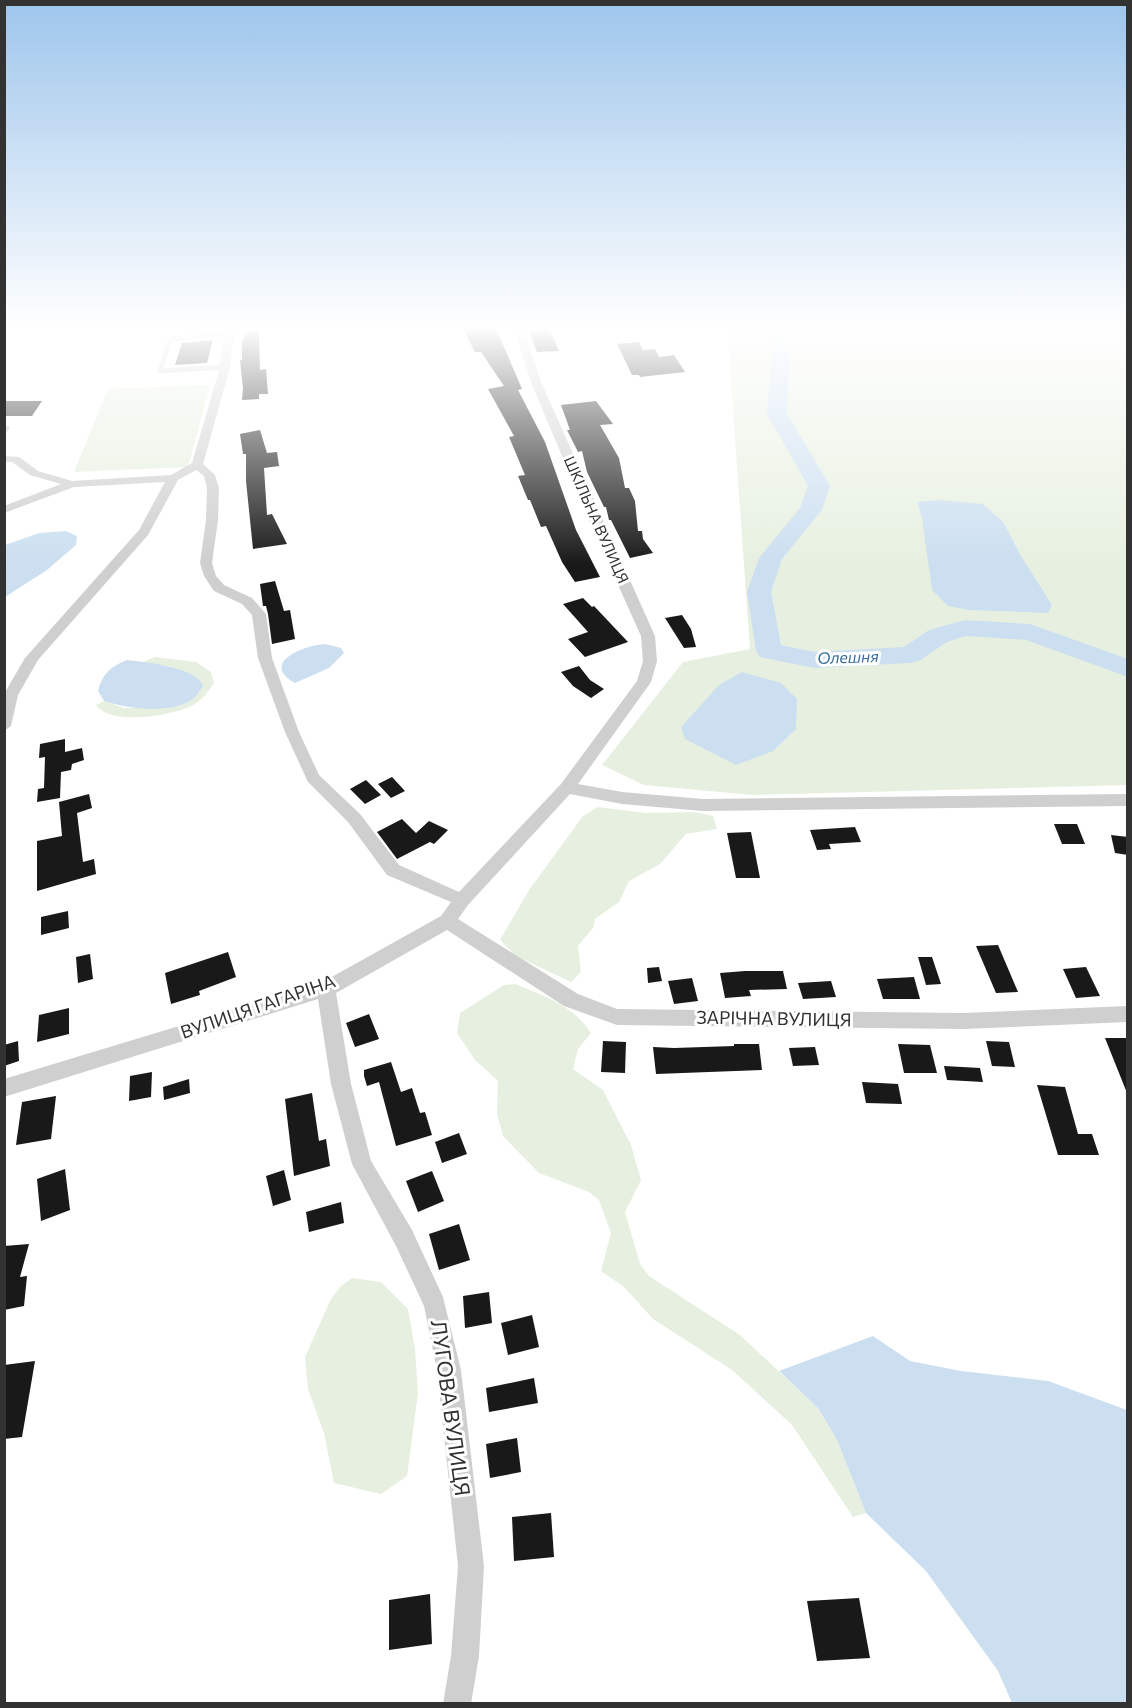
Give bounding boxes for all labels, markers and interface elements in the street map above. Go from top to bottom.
street label: ШКІЛЬНА ВУЛИЦЯ [561,453,633,586]
water label: Олешня [817,646,879,667]
street label: ВУЛИЦЯ ГАГАРІНА [177,969,338,1043]
street label: ЗАРІЧНА ВУЛИЦЯ [696,1006,852,1030]
street label: ЛУГОВА ВУЛИЦЯ [427,1318,476,1497]

